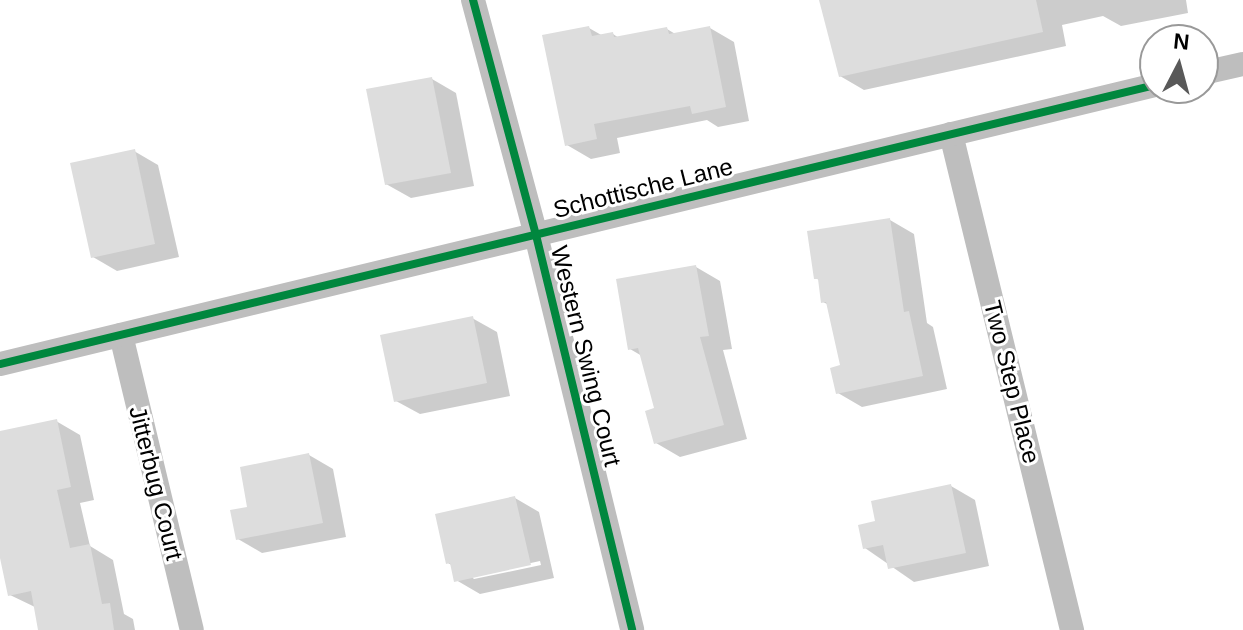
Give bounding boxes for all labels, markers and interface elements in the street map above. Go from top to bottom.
north arrow [1139,24,1219,104]
text: N [1172,28,1191,55]
street label: Schottische Lane [550,152,736,224]
street label: Western Swing Court [545,243,627,469]
street label: Two Step Place [978,298,1046,466]
street label: Jitterbug Court [123,403,189,563]

